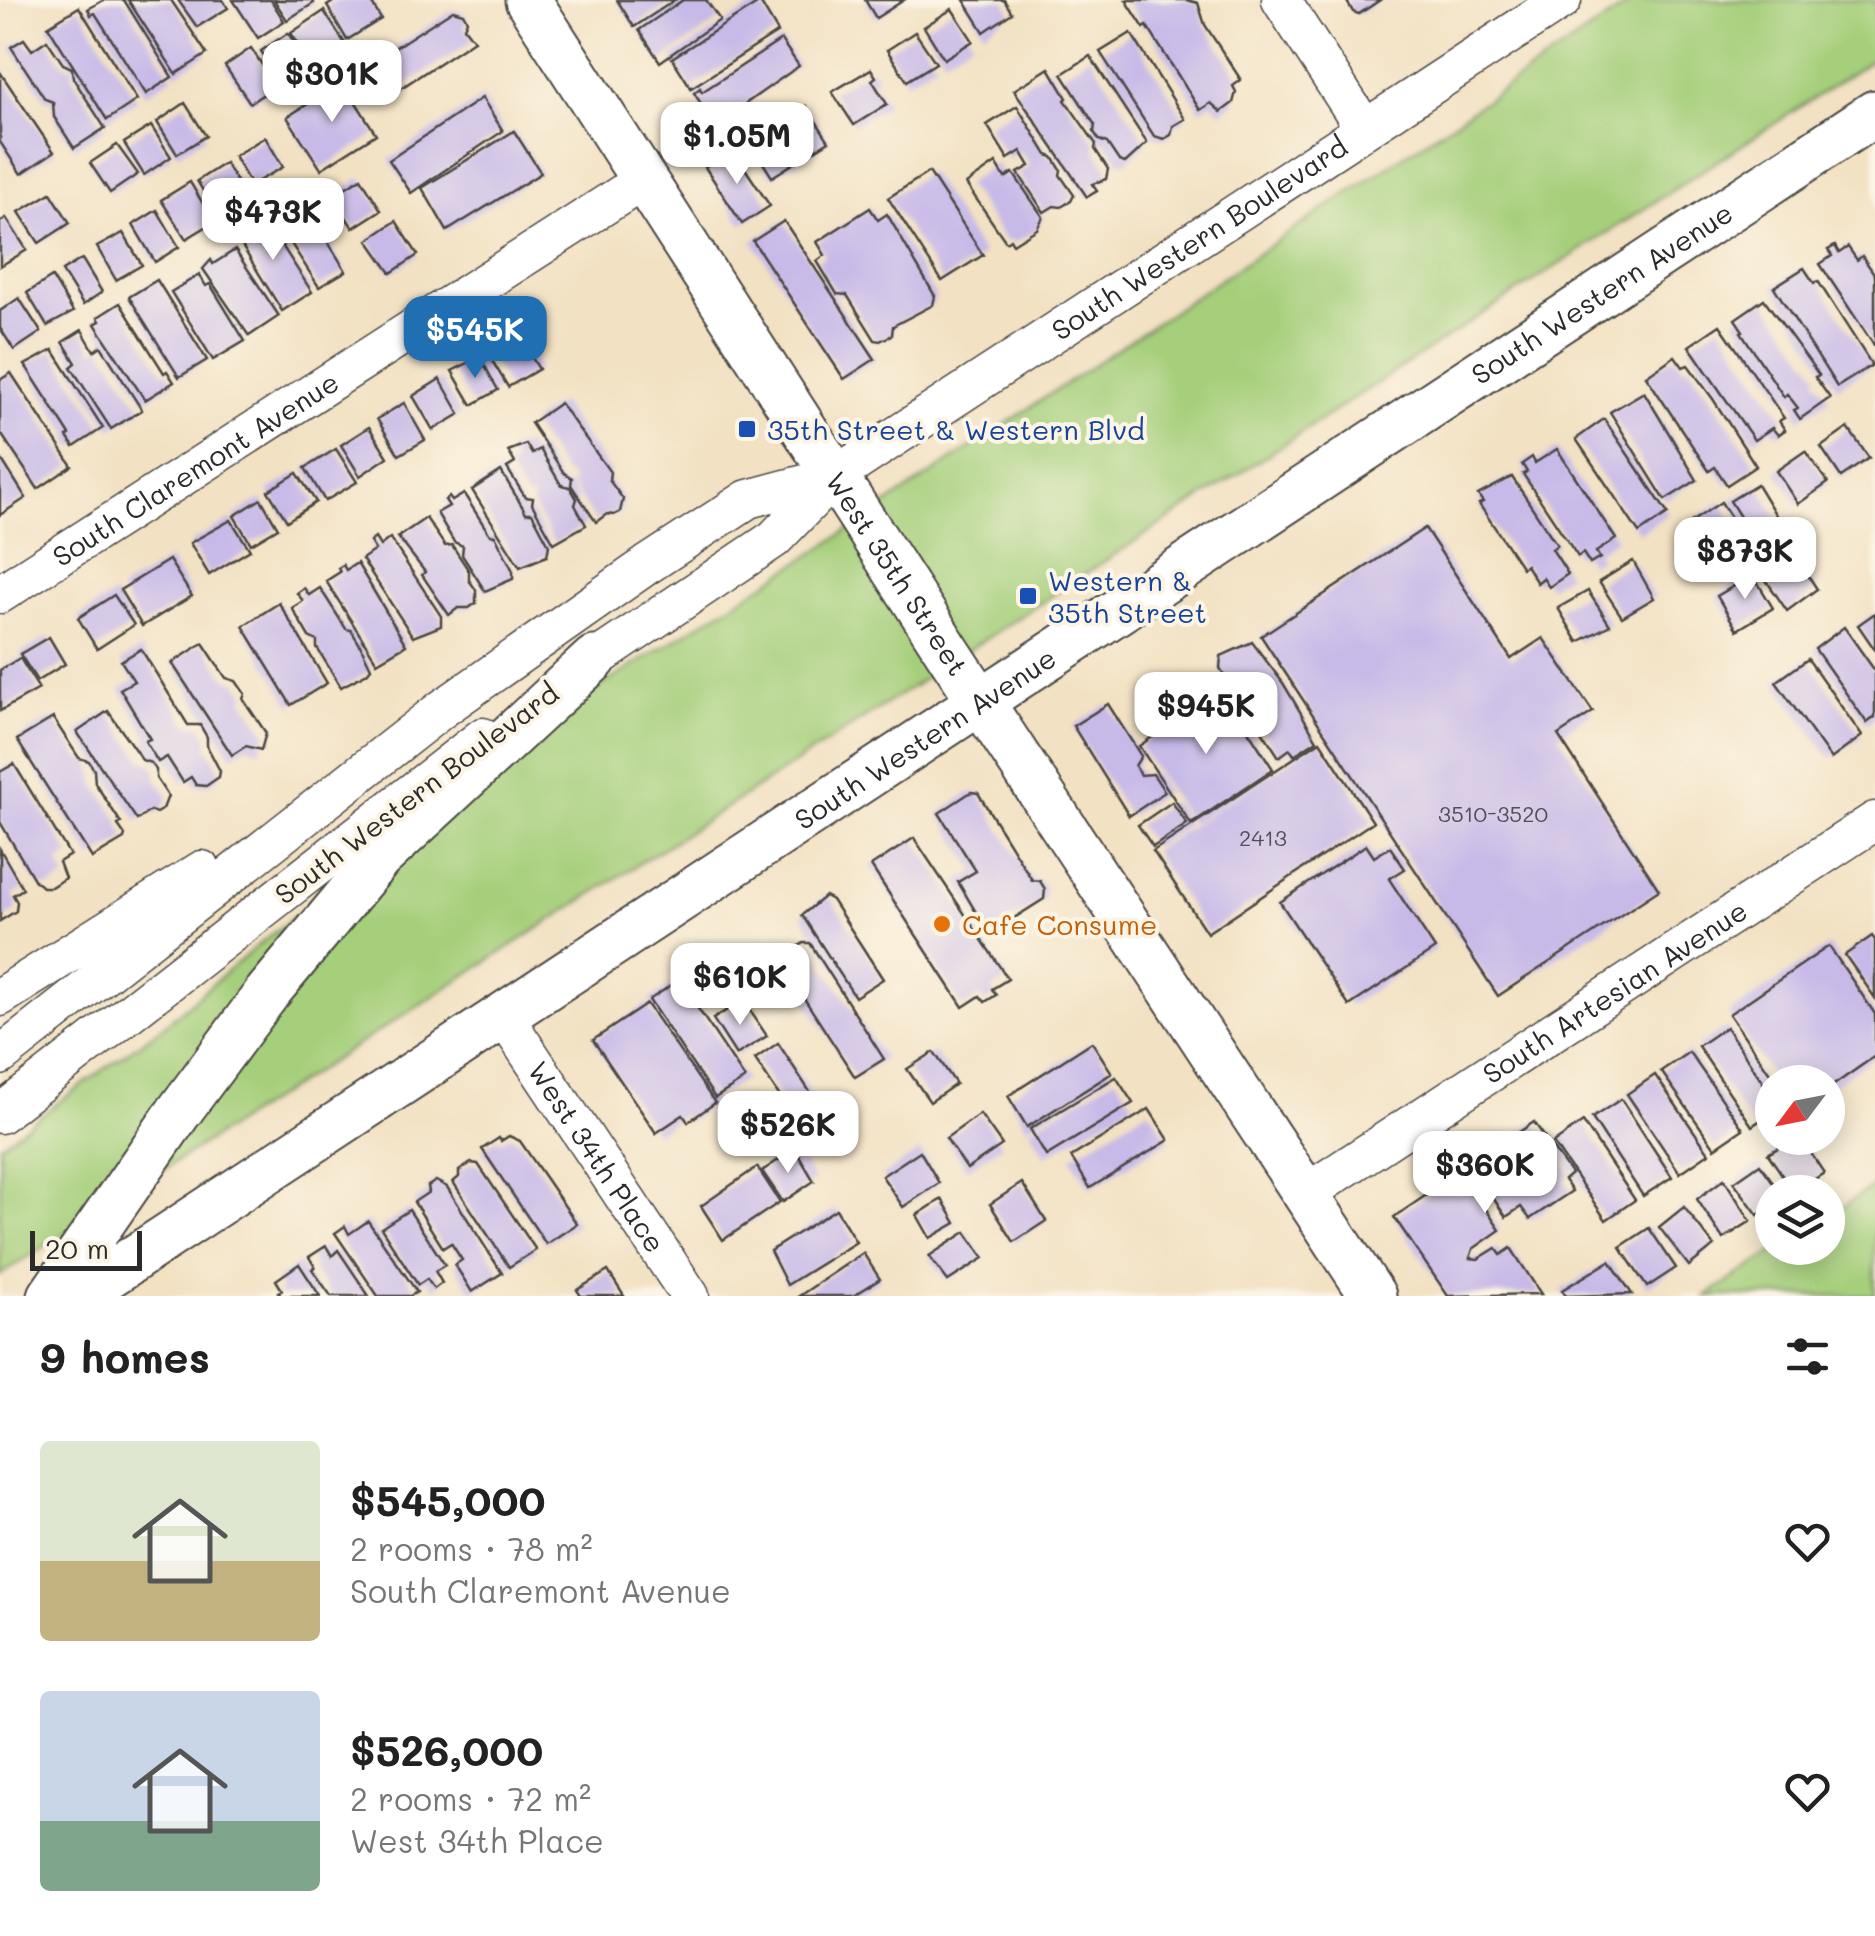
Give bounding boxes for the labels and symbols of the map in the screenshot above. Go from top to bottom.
pin: $301K [262,40,402,125]
pin: $1.05M [656,102,818,187]
street label: South Western Boulevard [1044,128,1354,348]
pin: $473K [203,178,343,263]
street label: South Western Avenue [1464,194,1739,392]
pin: $545K [405,296,545,381]
street label: South Claremont Avenue [45,363,345,574]
place label: 35th Street & Western Blvd [767,411,1145,447]
marker: 35th Street & Western Blvd [736,418,758,440]
street label: West 35th Street [818,464,976,682]
pin: $873K [1675,517,1815,602]
place label: Western & 35th Street [1048,562,1207,630]
marker: Western & 35th Street [1017,585,1039,607]
street label: South Western Avenue [787,639,1062,837]
pin: $945K [1136,672,1276,757]
street label: South Western Boulevard [267,674,565,912]
house number: 3510-3520 [1438,799,1548,828]
house number: 2413 [1239,823,1287,852]
street label: South Artesian Avenue [1475,892,1754,1091]
place label: Cafe Consume [962,906,1157,942]
marker: Cafe Consume [931,913,953,935]
pin: $610K [670,943,810,1028]
street label: West 34th Place [521,1054,674,1259]
north arrow [1755,1065,1845,1155]
pin: $526K [718,1091,858,1176]
pin: $360K [1415,1131,1555,1216]
scale bar [30,1226,142,1270]

